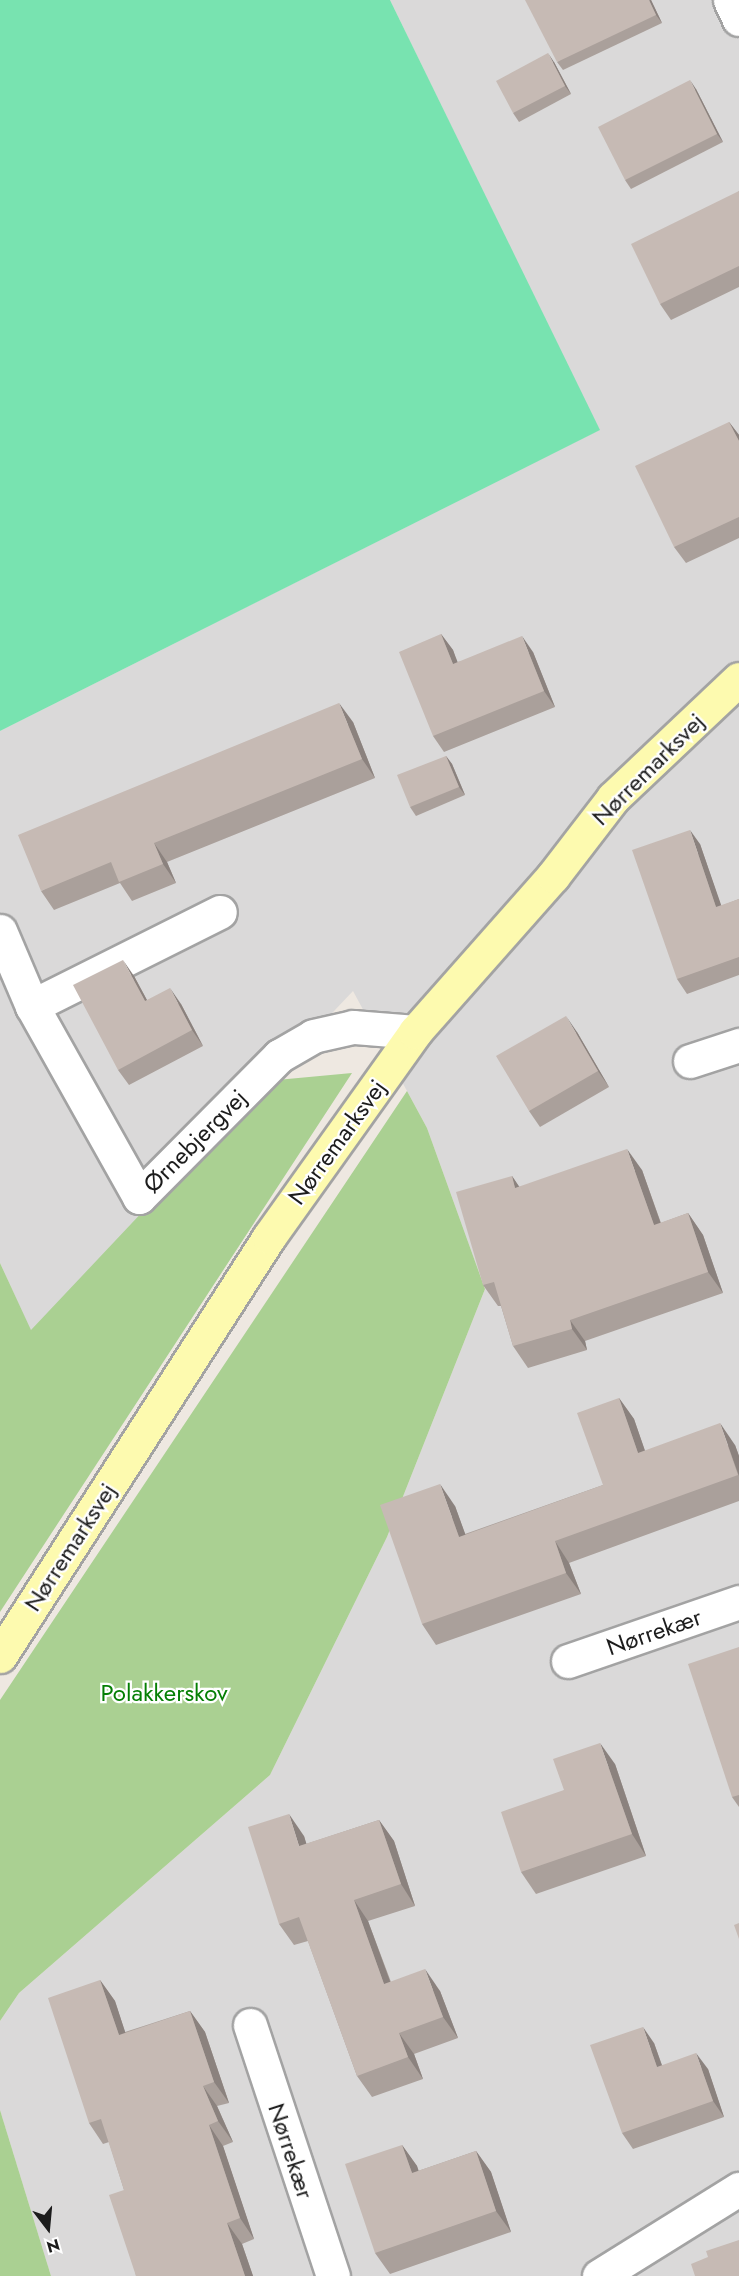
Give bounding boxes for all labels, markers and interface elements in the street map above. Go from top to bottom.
street label: Nørremarksvej [586,707,710,831]
street label: Nørremarksvej [282,1074,392,1210]
street label: Ørnebjergvej [137,1083,253,1199]
street label: Nørremarksvej [18,1477,122,1617]
street label: Nørrekær [603,1602,705,1662]
park label: Polakkerskov [100,1679,228,1707]
street label: Nørrekær [262,2100,320,2202]
north arrow [18,2198,78,2258]
text: N [44,2233,62,2259]

